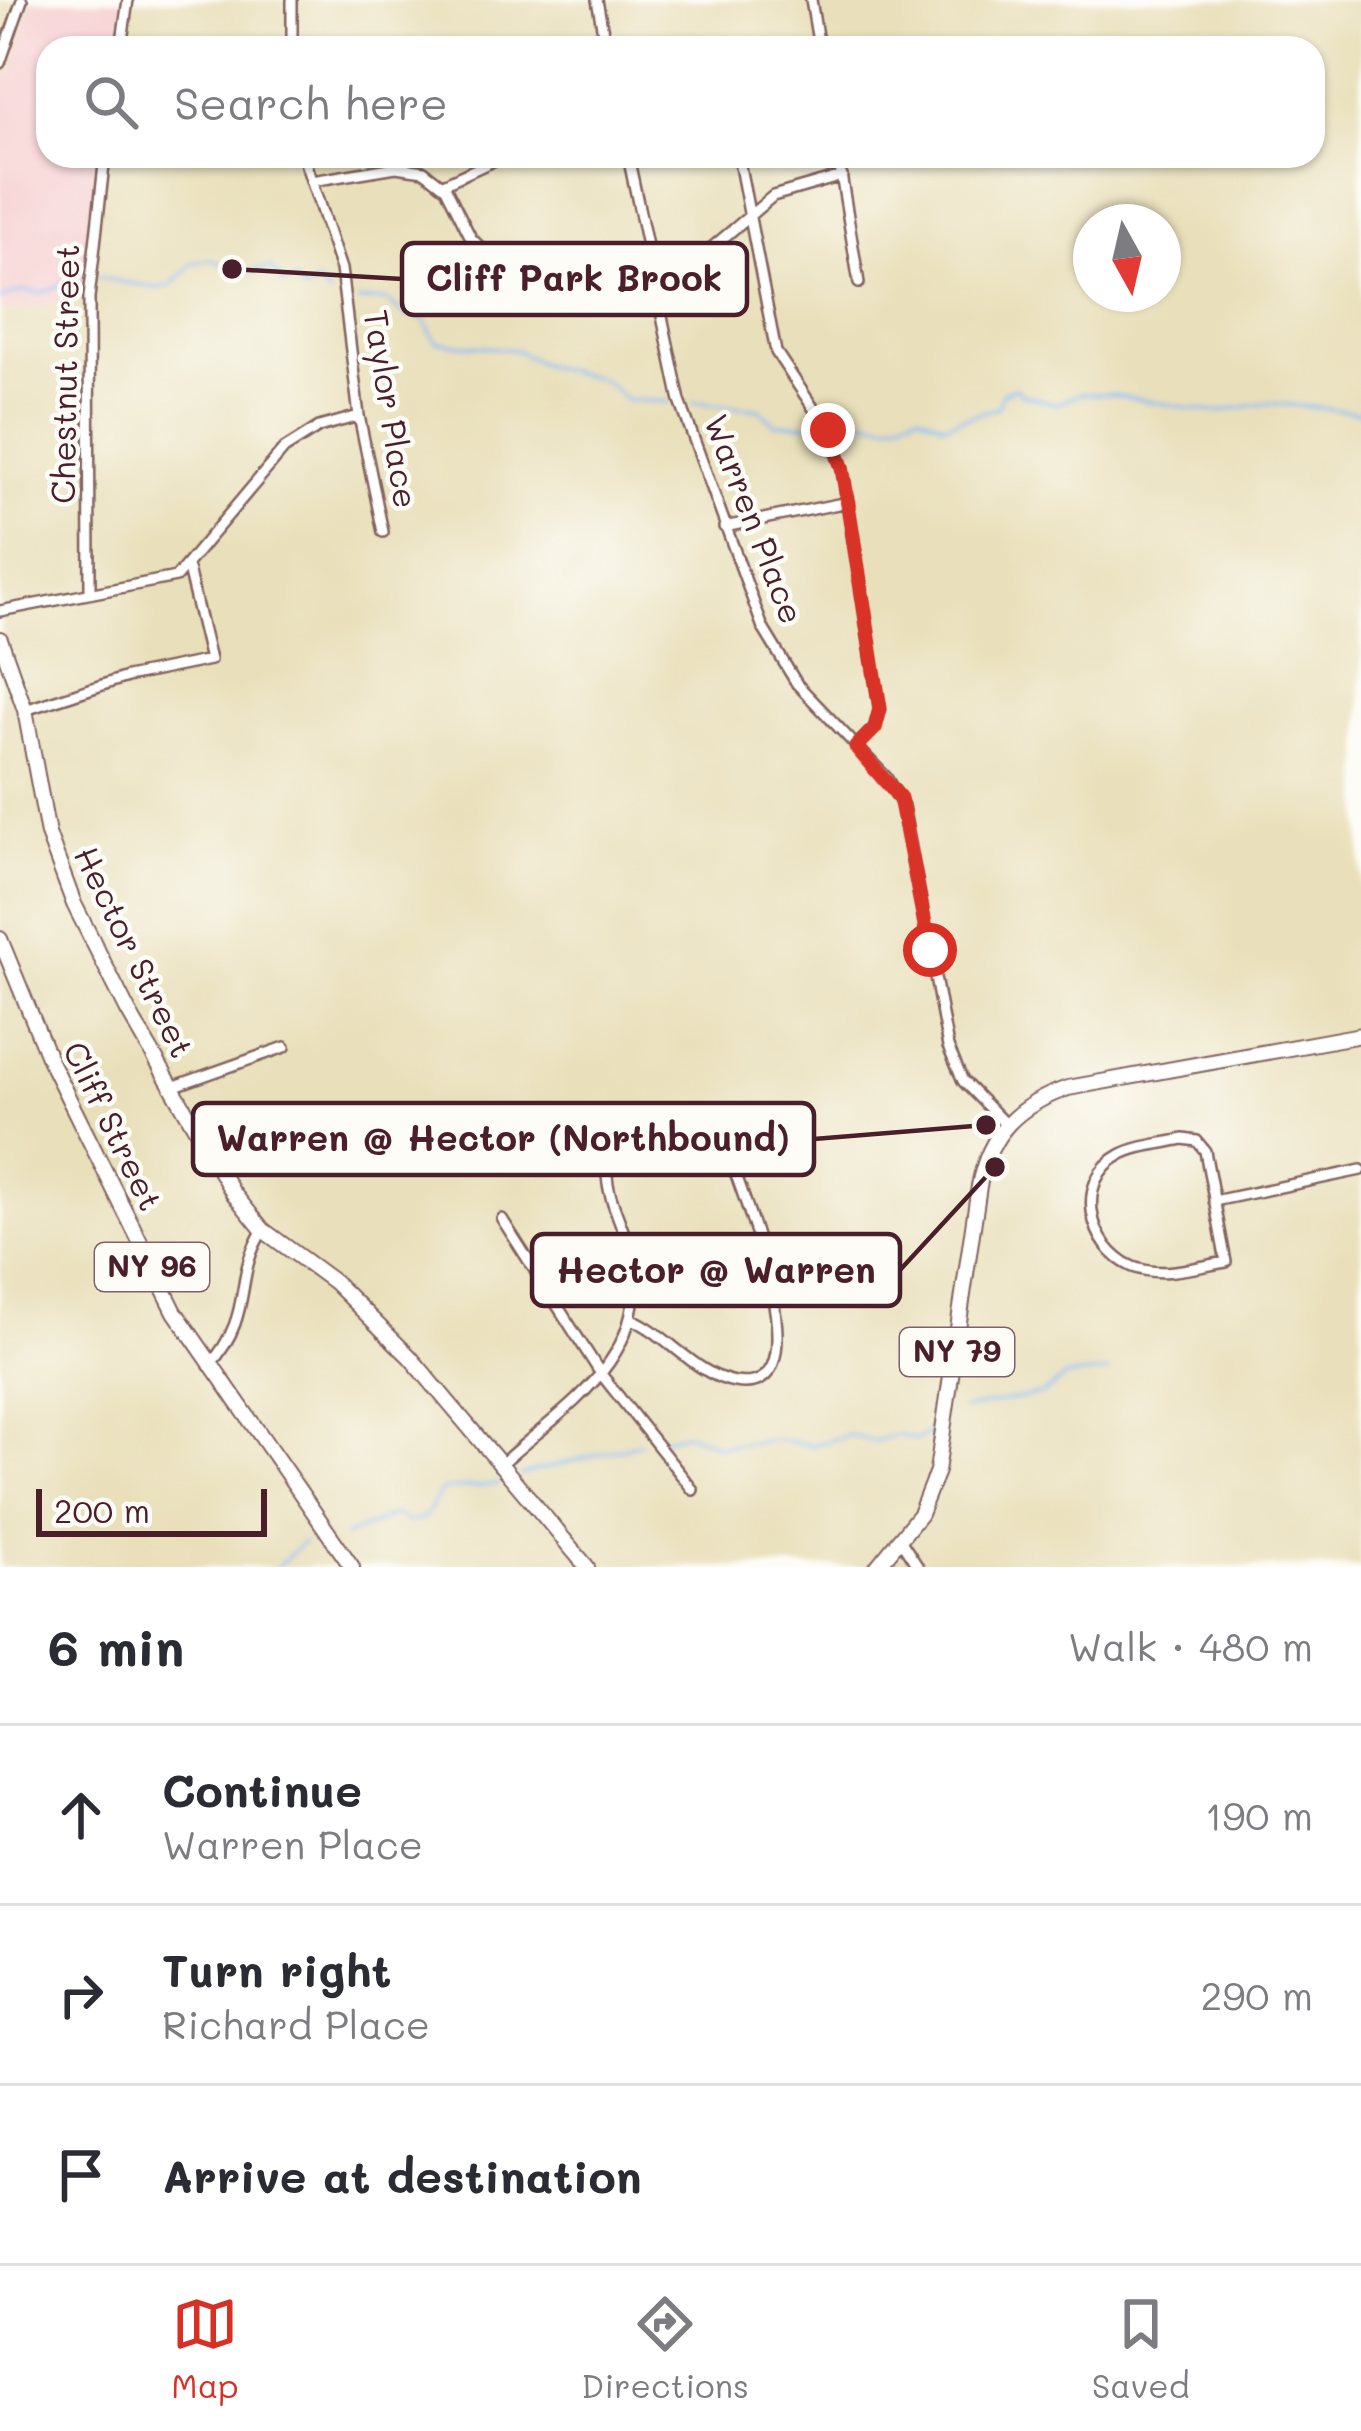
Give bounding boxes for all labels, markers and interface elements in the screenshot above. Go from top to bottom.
search box [36,36,1325,168]
icon: search [78,69,144,135]
text: Search here [174,73,448,131]
north arrow [1073,204,1181,312]
callout: Cliff Park Brook [402,243,747,315]
street label: Chestnut Street [40,244,87,504]
text: Cliff Park Brook [426,253,722,300]
street label: Taylor Place [355,307,429,511]
route end [801,403,855,457]
street label: Warren Place [696,408,815,629]
street label: Hector Street [66,839,205,1064]
route start [903,923,957,977]
street label: Cliff Street [55,1034,174,1217]
callout: Warren @ Hector (Northbound) [193,1103,814,1175]
text: Warren @ Hector (Northbound) [216,1113,790,1160]
callout: Hector @ Warren [532,1234,900,1306]
road number: NY 96 [95,1243,209,1291]
text: Hector @ Warren [556,1245,876,1292]
road number: NY 79 [900,1328,1014,1376]
scale bar [36,1483,267,1536]
text: 200 m [54,1488,150,1531]
text: 6 min [48,1612,184,1679]
text: Walk · 480 m [1068,1620,1313,1671]
text: Continue [162,1760,362,1818]
icon: ahead [48,1782,114,1848]
text: 190 m [1205,1789,1313,1840]
text: Warren Place [162,1818,423,1869]
text: Turn right [162,1940,391,1998]
icon: right [48,1962,114,2028]
text: 290 m [1201,1969,1313,2020]
text: Richard Place [162,1998,430,2049]
icon: arrive [48,2142,114,2208]
text: Arrive at destination [162,2146,642,2204]
tab: Map [171,2291,239,2406]
tab: Directions [581,2291,749,2406]
tab: Saved [1092,2291,1190,2406]

